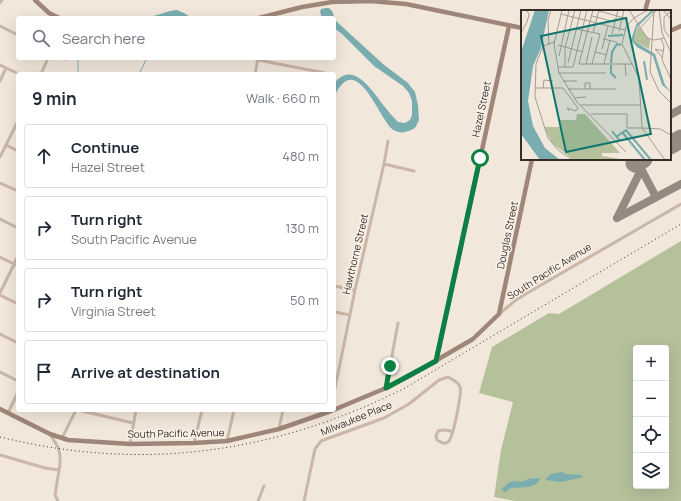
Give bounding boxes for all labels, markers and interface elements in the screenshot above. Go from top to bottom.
inset map [521,10,671,160]
search box [16,16,336,60]
icon: search [30,27,52,49]
text: Search here [62,28,145,49]
street label: Hazel Street [468,80,494,138]
text: 9 min [32,87,77,110]
text: Walk · 660 m [246,89,320,107]
text: Continue [71,137,139,158]
icon: ahead [33,145,55,167]
text: 480 m [282,147,319,165]
route start [471,149,489,167]
text: Hazel Street [71,158,145,176]
street label: Douglas Street [493,200,521,270]
text: Turn right [71,209,142,230]
street label: Hawthorne Street [339,212,371,296]
icon: right [33,217,55,239]
text: 130 m [285,219,319,237]
text: South Pacific Avenue [71,230,197,248]
street label: South Pacific Avenue [504,239,594,303]
text: Turn right [71,281,142,302]
icon: right [33,289,55,311]
text: 50 m [290,291,319,309]
text: Virginia Street [71,302,156,320]
map controls [633,345,669,489]
button: + [633,345,669,381]
route end [381,357,399,375]
icon: arrive [33,361,55,383]
text: Arrive at destination [71,362,220,383]
button: − [633,381,669,417]
street label: Milwaukee Place [318,397,394,439]
button: locate [633,417,669,453]
street label: South Pacific Avenue [127,425,225,441]
button: layers [633,453,669,489]

